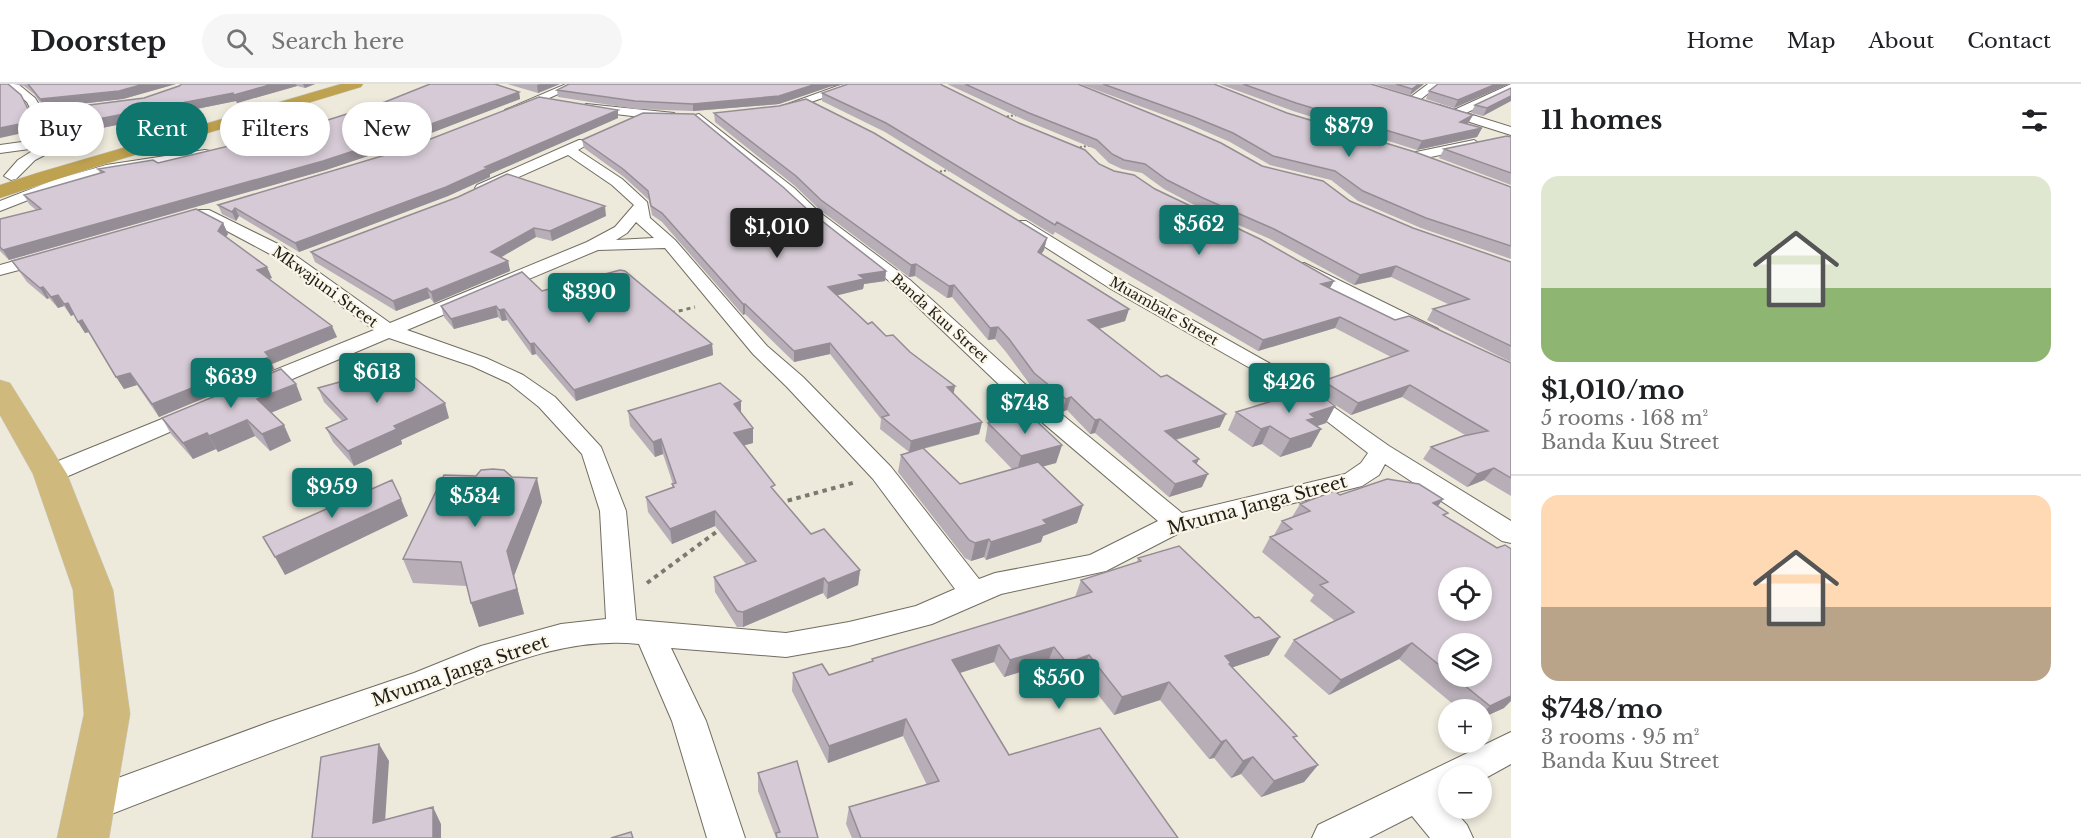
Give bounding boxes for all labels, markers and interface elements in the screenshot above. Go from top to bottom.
search box [202,14,622,68]
text: Doorstep [30,24,166,59]
icon: search [223,25,256,58]
text: Search here [271,28,404,55]
text: Home [1687,28,1754,54]
text: Map [1787,28,1835,54]
text: About [1868,28,1934,54]
text: Contact [1967,28,2051,54]
chip: Buy [18,102,104,156]
chip: Rent [116,102,208,156]
chip: Filters [220,102,330,156]
chip: New [342,102,432,156]
text: 11 homes [1541,104,1662,136]
icon: filters [2018,104,2051,137]
pin: $879 [1313,107,1385,158]
text: $879 [1324,114,1374,138]
pin: $562 [1163,205,1235,256]
pin: $1,010 [728,208,826,259]
text: $562 [1173,212,1225,236]
text: $1,010 [744,215,810,239]
icon: home [1742,215,1850,323]
street label: Mkwajuni Street [269,242,382,332]
street label: Banda Kuu Street [888,270,993,367]
pin: $390 [553,273,625,324]
street label: Muambale Street [1106,273,1222,350]
text: $390 [562,280,616,304]
pin: $613 [341,353,413,404]
pin: $639 [195,358,267,409]
text: $613 [353,360,401,384]
pin: $426 [1253,363,1325,414]
text: $639 [205,365,257,389]
text: $426 [1263,370,1315,394]
text: $1,010/mo [1541,374,1684,406]
pin: $748 [989,384,1061,435]
text: $748 [1001,391,1049,415]
text: 5 rooms · 168 m² [1541,406,1708,430]
text: Banda Kuu Street [1541,430,1719,454]
pin: $959 [296,468,368,519]
street label: Mvuma Janga Street [1165,470,1349,540]
text: $959 [306,475,358,499]
pin: $534 [439,477,511,528]
text: $534 [450,484,500,508]
icon: home [1742,534,1850,642]
map controls [1438,567,1492,819]
button: locate [1438,567,1492,621]
street label: Mvuma Janga Street [369,630,551,712]
button: layers [1438,633,1492,687]
pin: $550 [1023,659,1095,710]
text: $550 [1033,666,1085,690]
text: $748/mo [1541,693,1663,725]
button: + [1438,699,1492,753]
text: 3 rooms · 95 m² [1541,725,1699,749]
text: Banda Kuu Street [1541,749,1719,773]
button: − [1438,765,1492,819]

